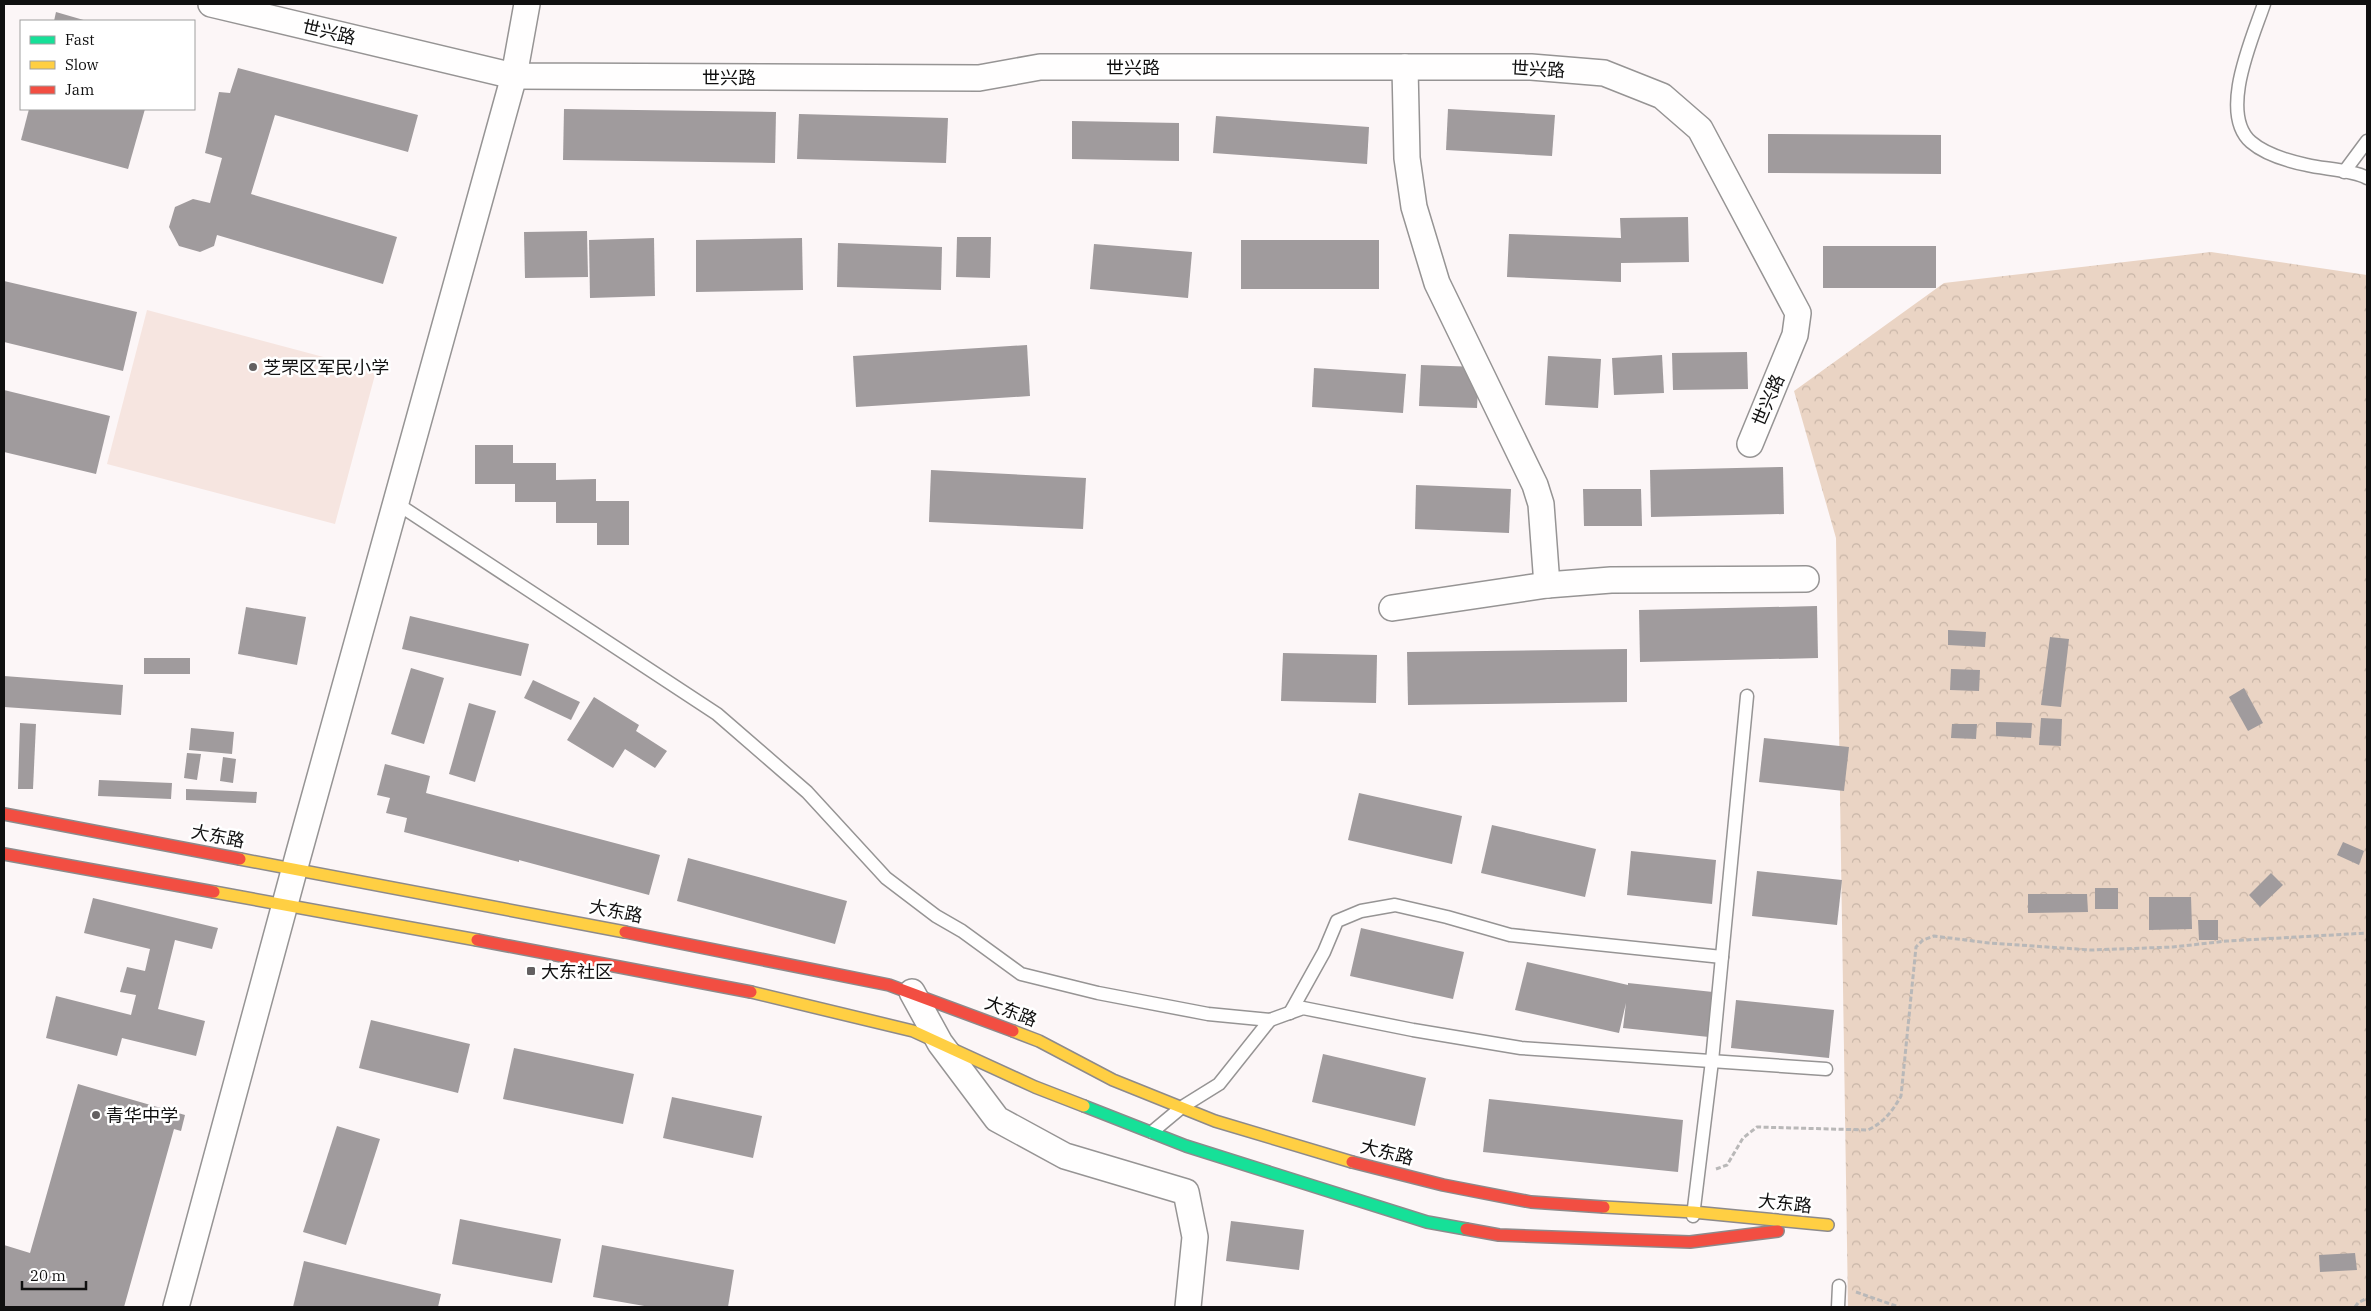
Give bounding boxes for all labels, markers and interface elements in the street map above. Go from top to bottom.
street label: 世兴路 [300,15,358,49]
legend [20,20,195,110]
text: Fast [65,30,95,49]
text: Slow [65,55,99,74]
street label: 世兴路 [1106,56,1160,79]
street label: 世兴路 [1510,56,1566,82]
street label: 世兴路 [702,66,756,89]
text: Jam [65,80,94,99]
place label: 芝罘区军民小学 [263,356,389,379]
marker: 芝罘区军民小学 [247,361,259,373]
street label: 世兴路 [1747,371,1789,429]
street label: 大东路 [189,820,247,852]
street label: 大东路 [587,895,645,927]
place label: 大东社区 [541,960,613,983]
marker: 大东社区 [525,965,537,977]
street label: 大东路 [982,991,1040,1031]
place label: 青华中学 [106,1104,178,1127]
marker: 青华中学 [90,1109,102,1121]
street label: 大东路 [1358,1134,1416,1170]
street label: 大东路 [1757,1189,1813,1217]
scale bar [22,1258,86,1290]
text: 20 m [30,1266,66,1285]

